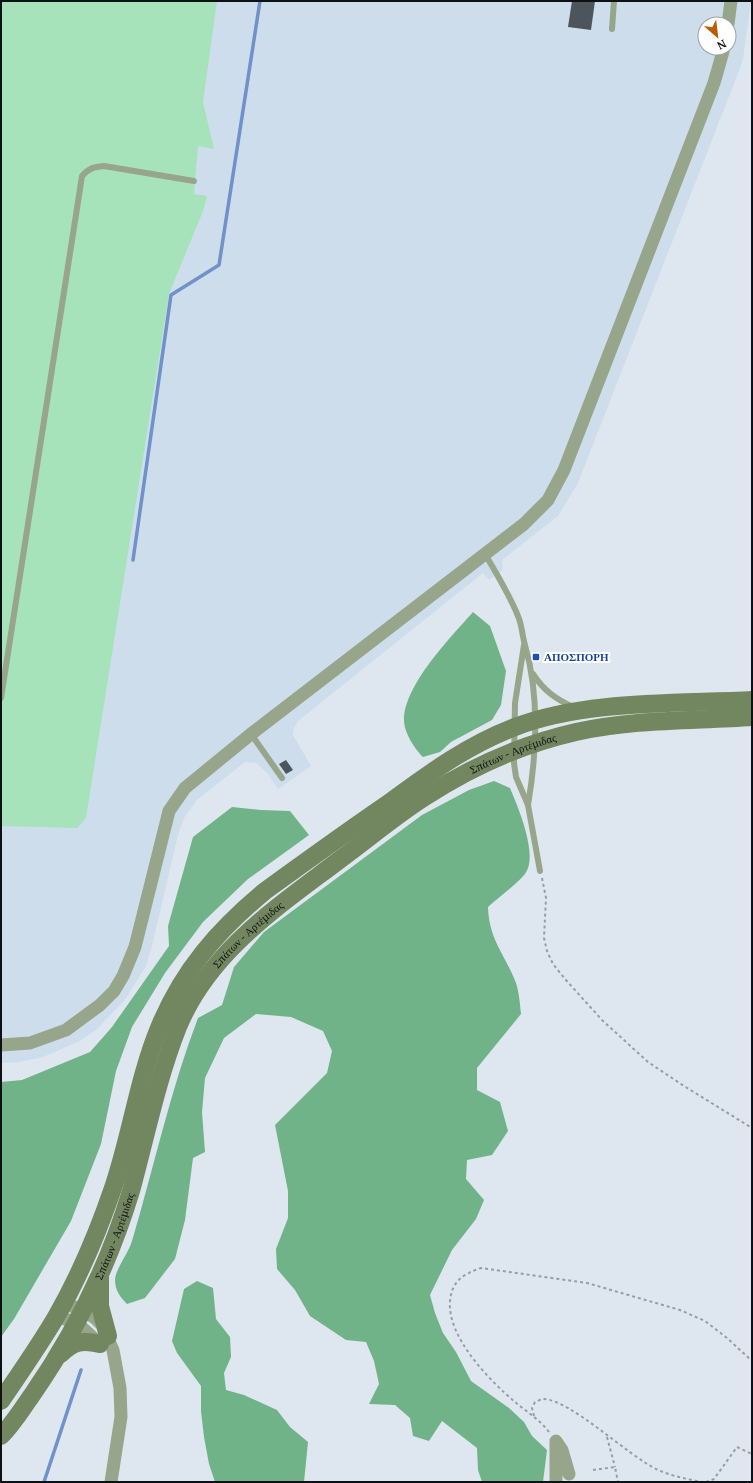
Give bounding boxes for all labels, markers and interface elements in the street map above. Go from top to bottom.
north arrow [697,16,737,56]
text: N [714,37,729,53]
place label: ΑΠΟΣΠΟΡΗ [544,650,609,664]
marker: ΑΠΟΣΠΟΡΗ [531,652,541,662]
street label: Σπάτων - Αρτέμιδας [467,730,558,777]
street label: Σπάτων - Αρτέμιδας [210,898,287,971]
street label: Σπάτων - Αρτέμιδας [92,1190,137,1282]

